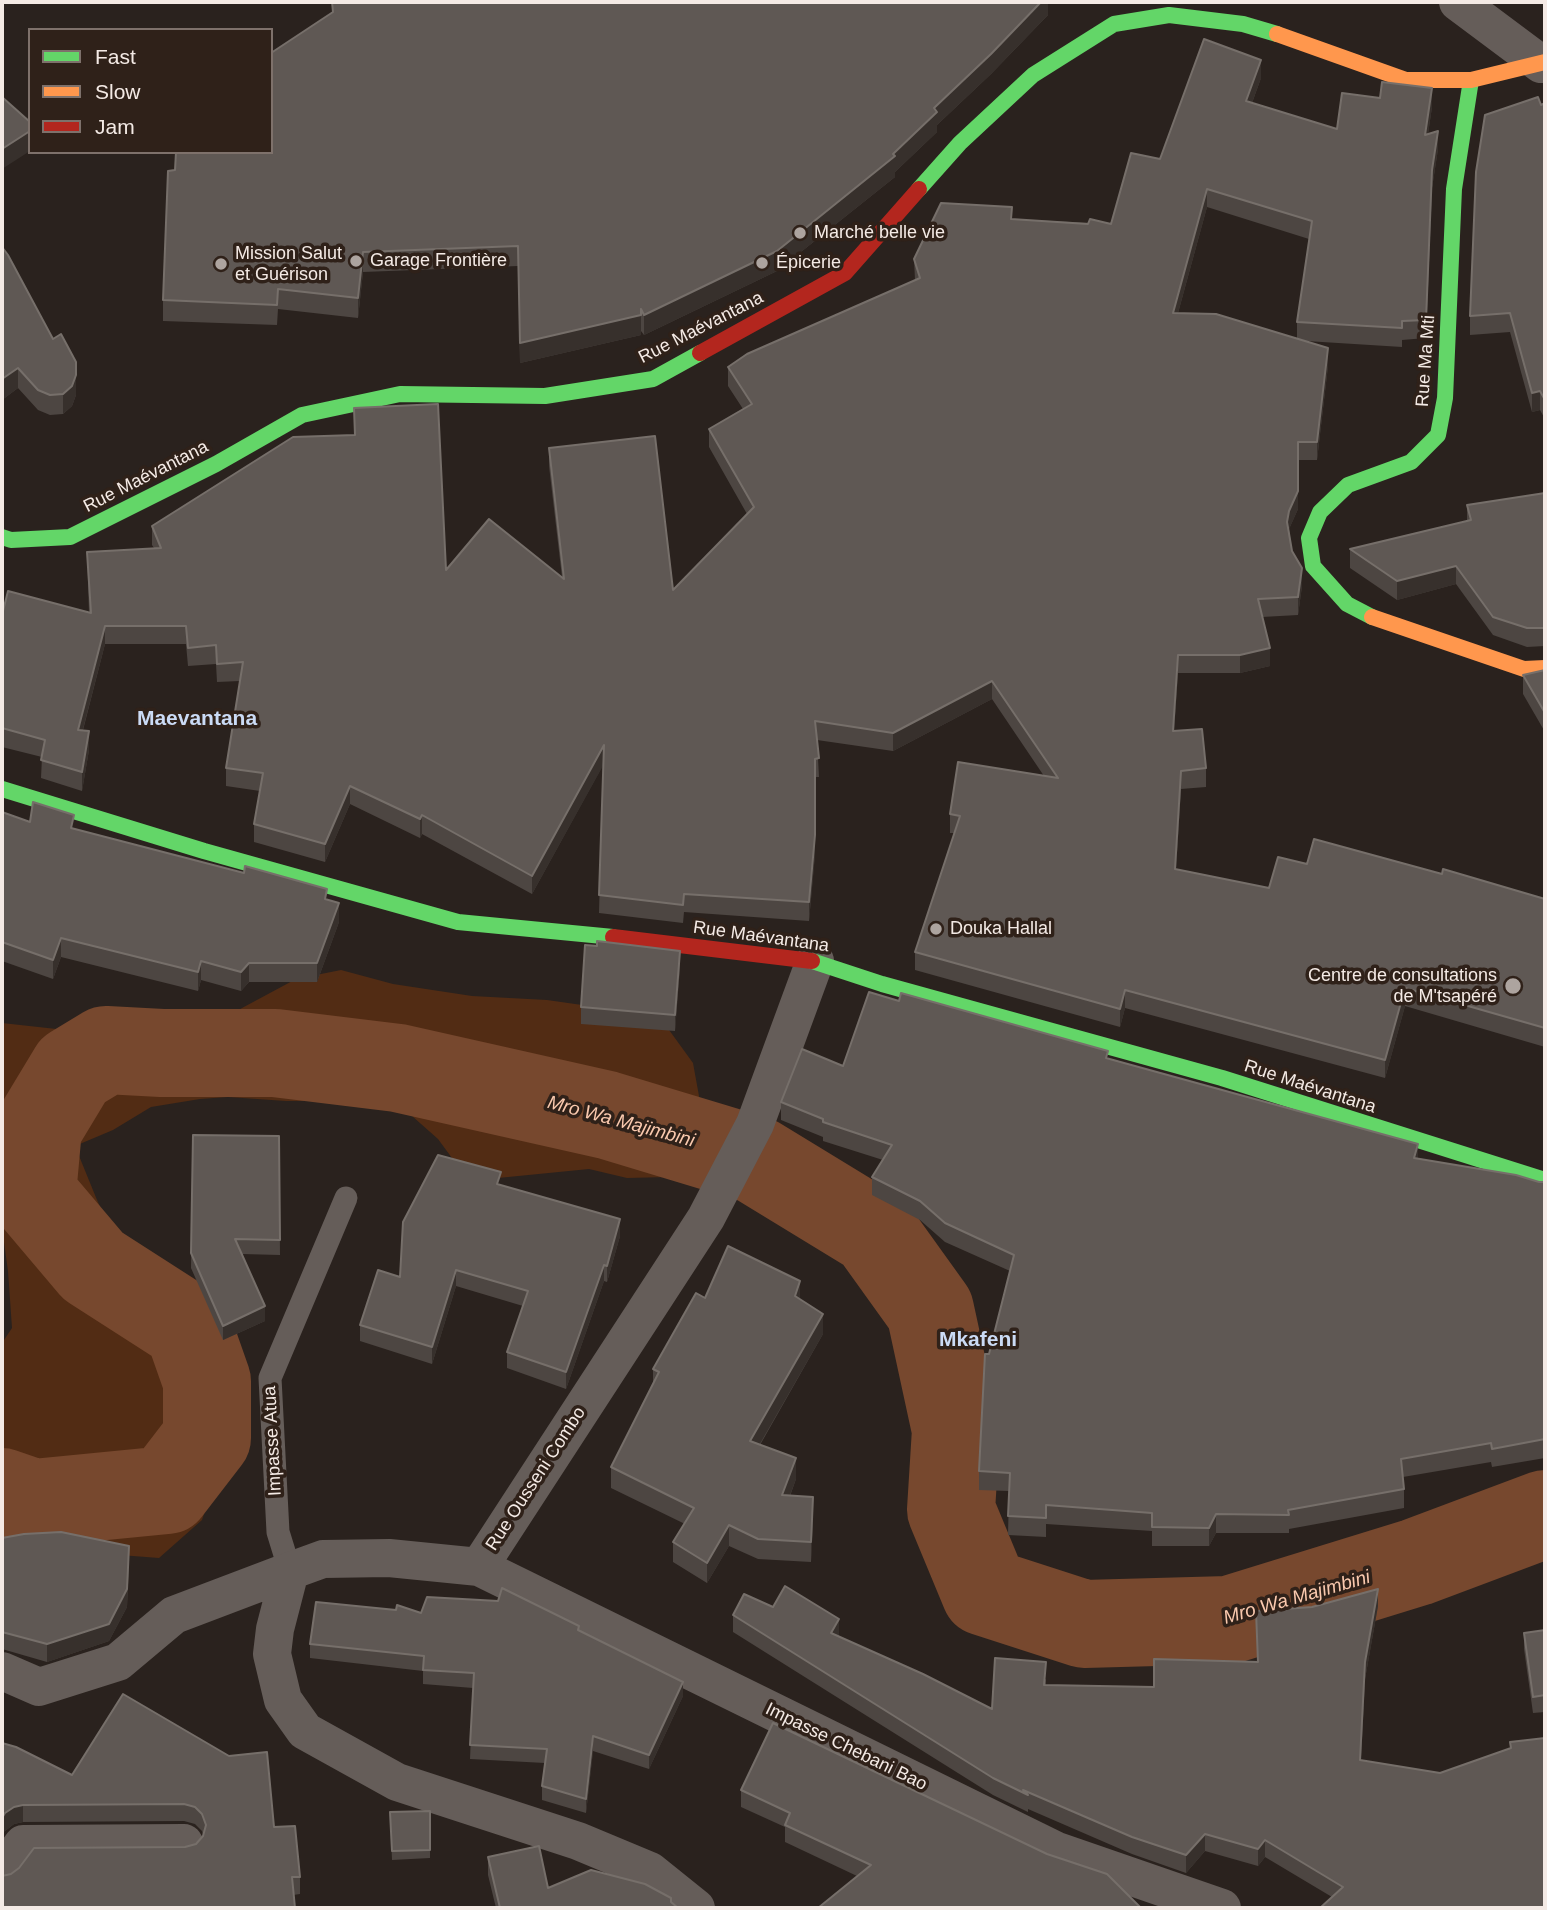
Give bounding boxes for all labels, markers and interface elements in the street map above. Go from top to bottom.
legend [28,28,273,154]
text: Fast [95,45,136,68]
text: Slow [95,80,141,103]
text: Jam [95,115,135,138]
place label: Marché belle vie [814,222,945,244]
marker: Marché belle vie [792,225,808,241]
place label: Mission Salut et Guérison [235,243,342,286]
place label: Garage Frontière [370,250,507,272]
place label: Épicerie [776,252,841,274]
marker: Garage Frontière [348,253,364,269]
marker: Épicerie [754,255,770,271]
marker: Mission Salut et Guérison [213,256,229,272]
street label: Rue Maévantana [635,287,767,369]
street label: Rue Ma Mti [1412,314,1440,408]
street label: Rue Maévantana [80,436,212,518]
district label: Maevantana [137,706,257,732]
street label: Rue Maévantana [692,917,830,957]
place label: Douka Hallal [950,918,1052,940]
marker: Douka Hallal [928,921,944,937]
place label: Centre de consultations de M'tsapéré [1308,965,1497,1007]
marker: Centre de consultations de M'tsapéré [1503,976,1523,996]
street label: Rue Maévantana [1241,1056,1379,1118]
water label: Mro Wa Majimbini [545,1091,697,1153]
district label: Mkafeni [939,1327,1017,1353]
street label: Impasse Atua [259,1385,287,1497]
street label: Rue Ousseni Combo [481,1403,591,1555]
water label: Mro Wa Majimbini [1221,1566,1373,1630]
street label: Impasse Chebani Bao [762,1698,930,1796]

